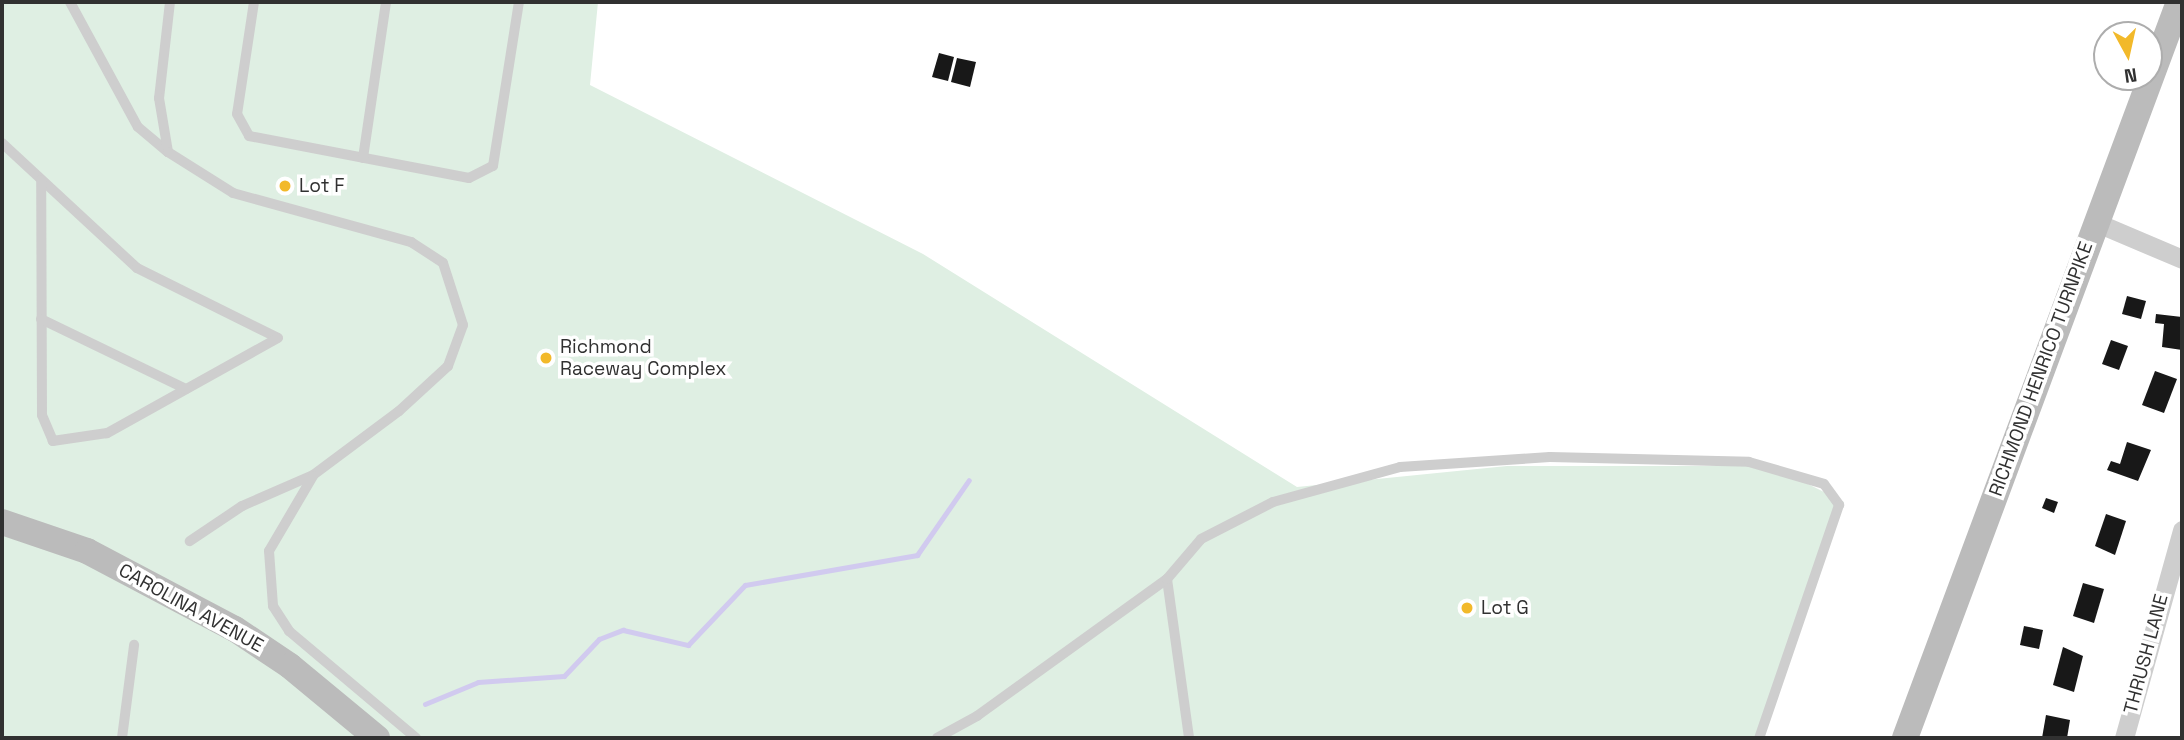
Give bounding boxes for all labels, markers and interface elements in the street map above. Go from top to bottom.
north arrow [2093,21,2163,91]
text: N [2123,62,2139,89]
place label: Lot F [299,175,345,197]
marker: Lot F [277,178,293,194]
street label: RICHMOND HENRICO TURNPIKE [1984,238,2098,500]
place label: Richmond Raceway Complex [560,336,726,380]
marker: Richmond Raceway Complex [538,350,554,366]
street label: CAROLINA AVENUE [114,559,268,657]
street label: THRUSH LANE [2119,592,2173,716]
place label: Lot G [1481,597,1529,619]
marker: Lot G [1459,600,1475,616]

